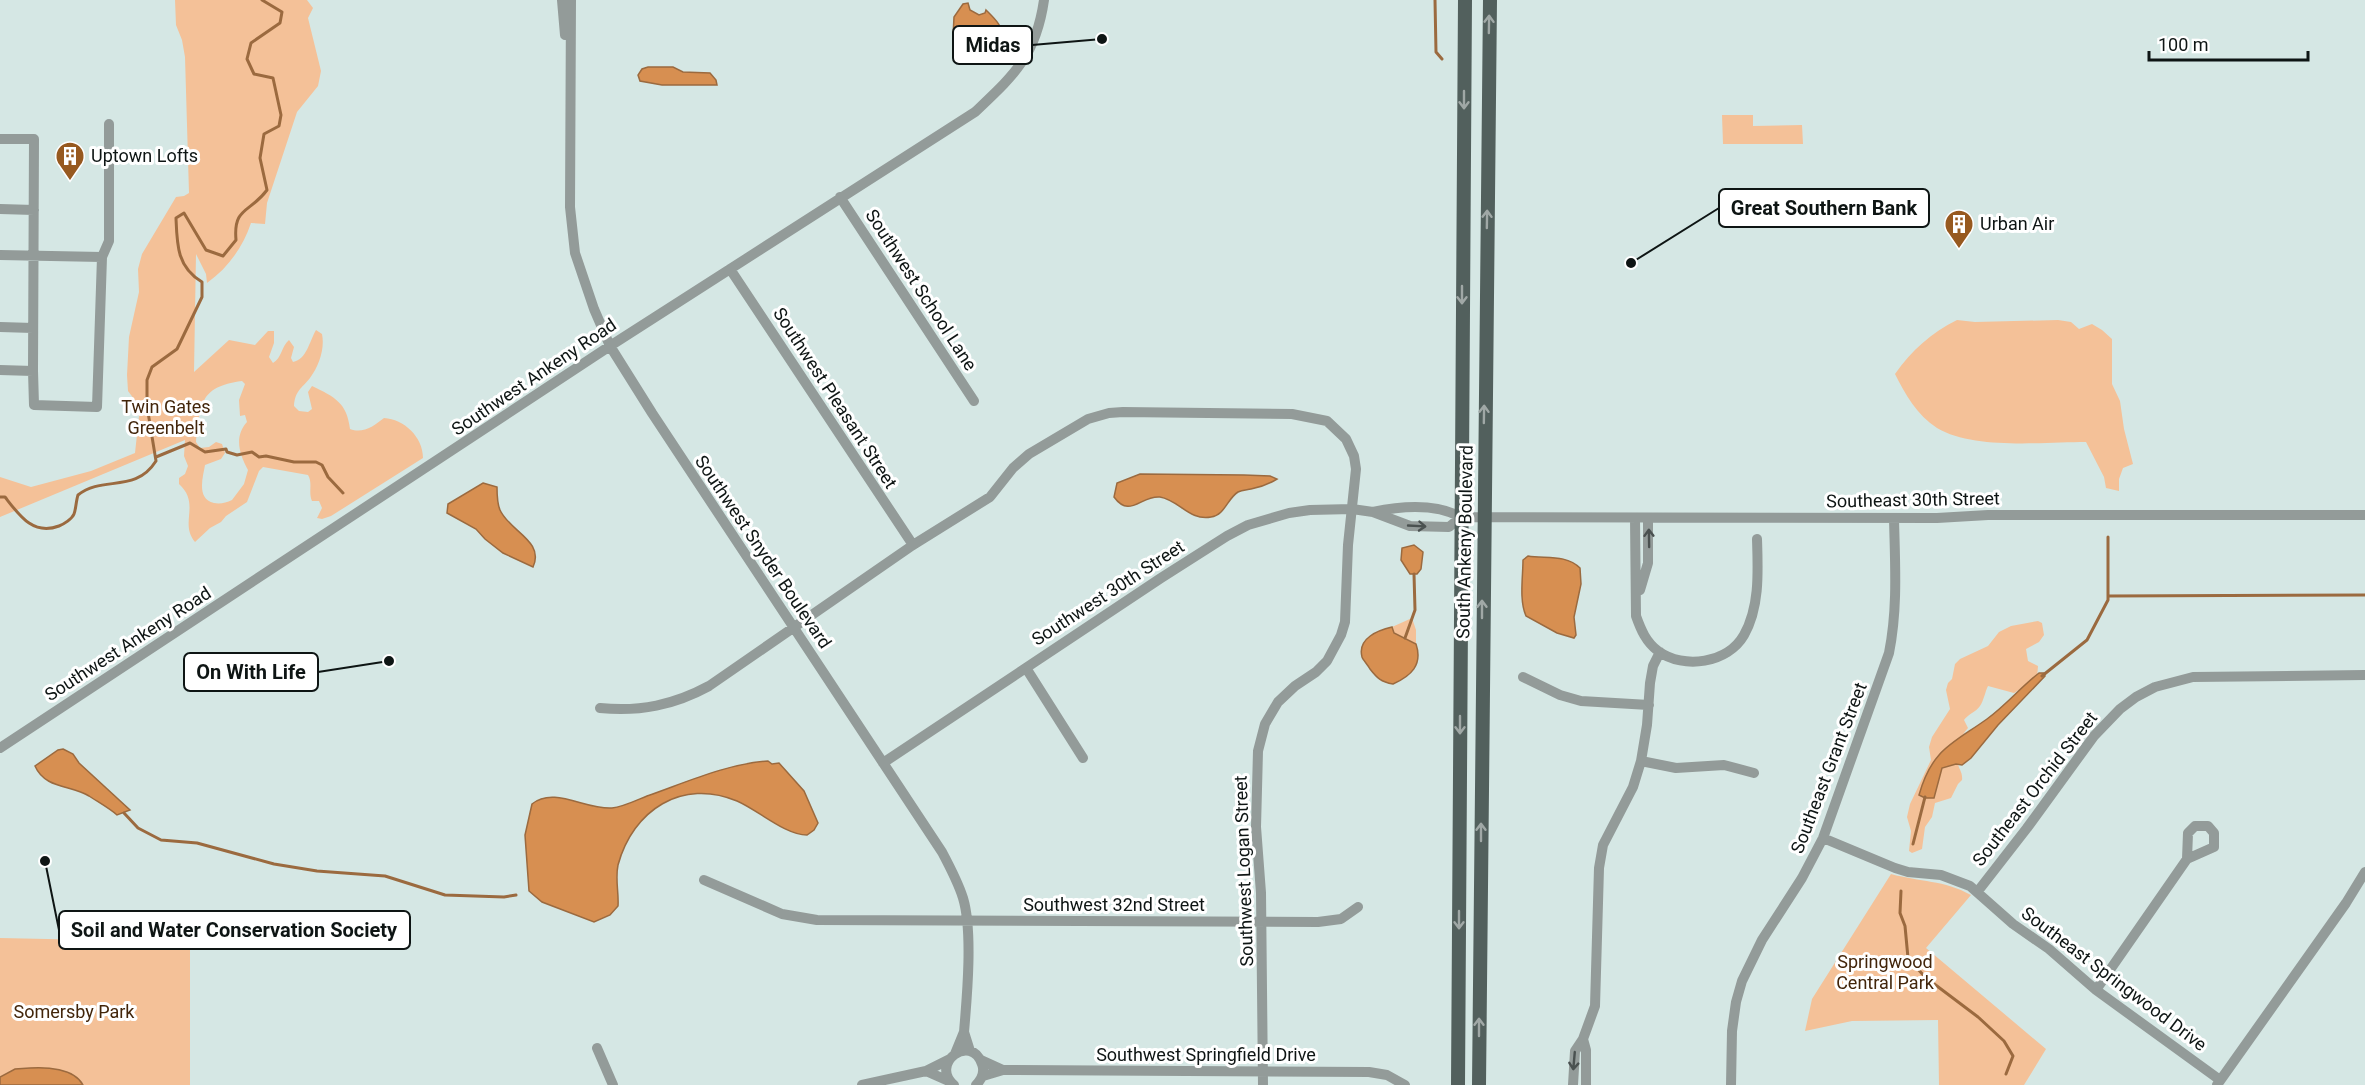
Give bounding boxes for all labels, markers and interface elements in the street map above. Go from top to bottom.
one-way arrow [1483,14,1495,34]
scale bar [2149,24,2308,62]
callout: Midas [953,26,1032,64]
text: Midas [965,33,1021,57]
text: 100 m [2158,34,2209,55]
one-way arrow [1458,90,1469,110]
building icon: Uptown Lofts [54,140,86,182]
place label: Uptown Lofts [91,145,198,166]
callout: Great Southern Bank [1719,189,1929,227]
text: Great Southern Bank [1731,196,1918,220]
street label: Southwest School Lane [861,205,981,374]
building icon: Urban Air [1943,208,1975,250]
one-way arrow [1481,209,1493,229]
place label: Urban Air [1980,213,2054,234]
one-way arrow [1456,285,1468,305]
street label: Southwest Pleasant Street [769,303,902,492]
street label: Southwest Ankeny Road [448,314,620,439]
park label: Twin Gates Greenbelt [121,396,211,438]
one-way arrow [1479,404,1490,424]
street label: South Ankeny Boulevard [1452,445,1477,639]
street label: Southwest Snyder Boulevard [691,451,836,652]
street label: Southeast 30th Street [1826,487,2000,512]
one-way arrow [1407,520,1427,531]
one-way arrow [1643,529,1655,549]
street label: Southwest 30th Street [1028,535,1188,650]
street label: Southwest Ankeny Road [41,582,215,705]
one-way arrow [1477,599,1488,619]
callout: On With Life [184,653,318,691]
text: On With Life [196,660,306,684]
street label: Southeast Grant Street [1786,679,1871,856]
street label: Southeast Orchid Street [1968,707,2101,870]
one-way arrow [1454,714,1466,734]
street label: Southwest Logan Street [1230,775,1257,967]
one-way arrow [1475,822,1487,842]
street label: Southwest 32nd Street [1023,894,1205,915]
street label: Southeast Springwood Drive [2018,902,2211,1055]
one-way arrow [1453,909,1465,929]
callout: Soil and Water Conservation Society [59,911,410,949]
text: Soil and Water Conservation Society [71,918,398,942]
park label: Springwood Central Park [1836,951,1935,993]
park label: Somersby Park [14,1001,135,1022]
one-way arrow [1474,1017,1485,1037]
street label: Southwest Springfield Drive [1096,1044,1316,1065]
one-way arrow [1569,1050,1580,1070]

